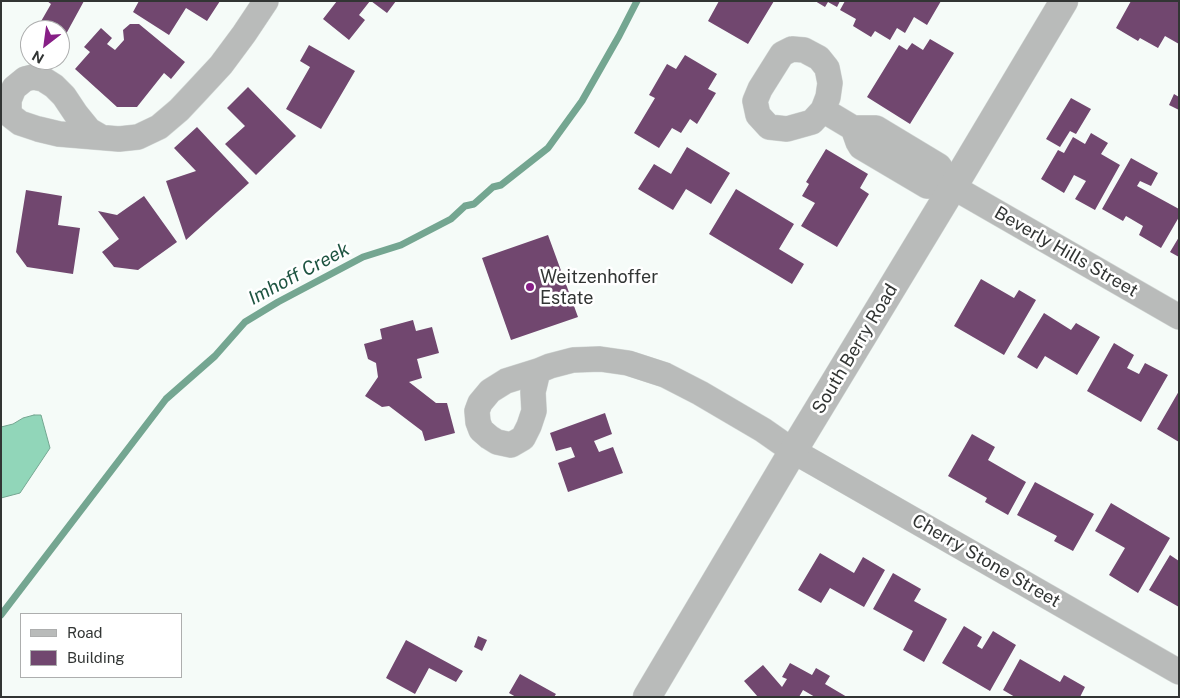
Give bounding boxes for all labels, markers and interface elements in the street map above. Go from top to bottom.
north arrow [20,20,70,70]
text: N [29,47,47,67]
street label: Beverly Hills Street [990,202,1142,302]
water label: Imhoff Creek [245,238,353,310]
place label: Weitzenhoffer Estate [540,266,658,308]
street label: South Berry Road [808,280,902,418]
marker: Weitzenhoffer Estate [524,281,536,293]
street label: Cherry Stone Street [908,510,1064,612]
legend [20,613,182,678]
text: Road [67,624,103,641]
text: Building [67,649,125,666]

